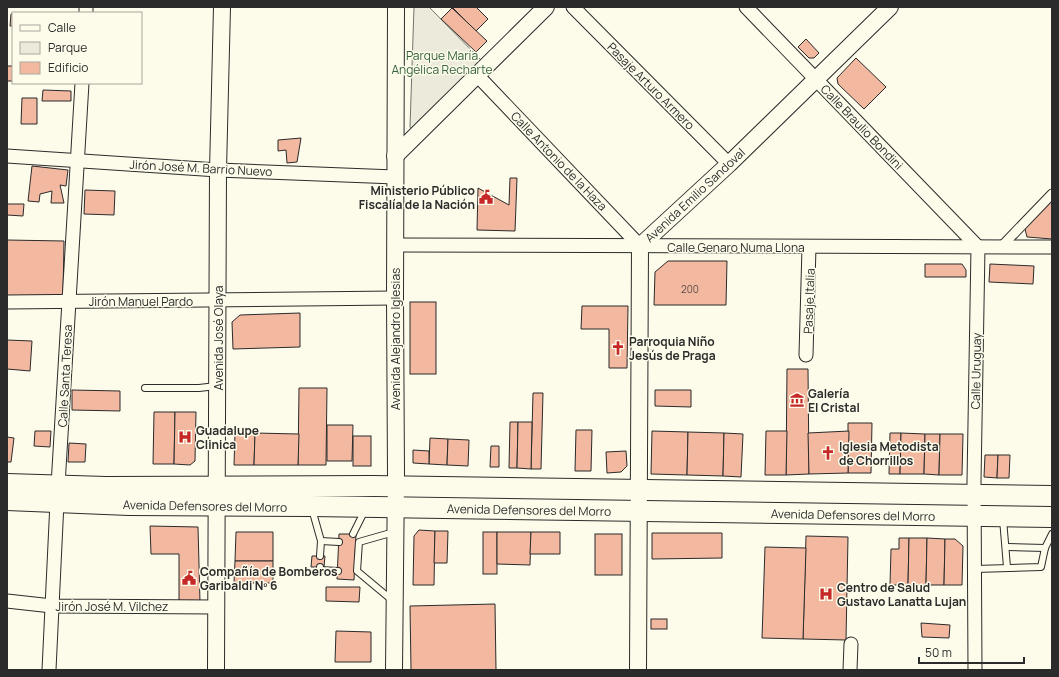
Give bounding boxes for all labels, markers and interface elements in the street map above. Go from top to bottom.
legend [12,12,142,84]
text: Calle [48,19,76,36]
text: Parque [48,39,87,56]
street label: Pasaje Arturo Armero [604,39,698,133]
park label: Parque María Angélica Recharte [391,47,493,78]
text: Edificio [48,59,88,76]
street label: Calle Braulio Bondini [817,81,907,173]
street label: Calle Antonio de la Haza [507,108,611,214]
street label: Avenida Emilio Sandoval [641,144,749,246]
street label: Jirón José M. Barrio Nuevo [129,156,273,180]
place label: Ministerio Público Fiscalía de la Nación [359,182,475,213]
public building icon: Ministerio Público Fiscalía de la Nación [478,189,494,205]
street label: Calle Genaro Numa Llona [667,239,805,256]
street label: Avenida Alejandro Iglesias [387,268,404,410]
street label: Pasaje Italia [799,268,819,334]
house number: 200 [681,282,699,296]
street label: Avenida José Olaya [210,286,227,390]
street label: Jirón Manuel Pardo [89,293,193,310]
street label: Calle Santa Teresa [54,324,76,428]
street label: Calle Uruguay [967,332,985,410]
place label: Parroquia Niño Jesús de Praga [629,333,716,364]
church icon: Parroquia Niño Jesús de Praga [610,340,626,356]
place label: Galería El Cristal [808,385,860,416]
museum icon: Galería El Cristal [789,392,805,408]
place label: Guadalupe Clinica [196,422,259,453]
hospital icon: Guadalupe Clinica [177,429,193,445]
place label: Iglesia Metodista de Chorrillos [839,438,939,469]
church icon: Iglesia Metodista de Chorrillos [820,445,836,461]
street label: Avenida Defensores del Morro [123,496,287,516]
street label: Avenida Defensores del Morro [447,500,611,520]
street label: Avenida Defensores del Morro [771,505,935,525]
place label: Compañía de Bomberos Garibaldi Nº 6 [200,563,338,594]
public building icon: Compañía de Bomberos Garibaldi Nº 6 [181,570,197,586]
place label: Centro de Salud Gustavo Lanatta Lujan [837,579,966,610]
hospital icon: Centro de Salud Gustavo Lanatta Lujan [818,586,834,602]
street label: Jirón José M. Vilchez [56,598,168,615]
scale bar [919,639,1024,665]
text: 50 m [925,644,952,661]

